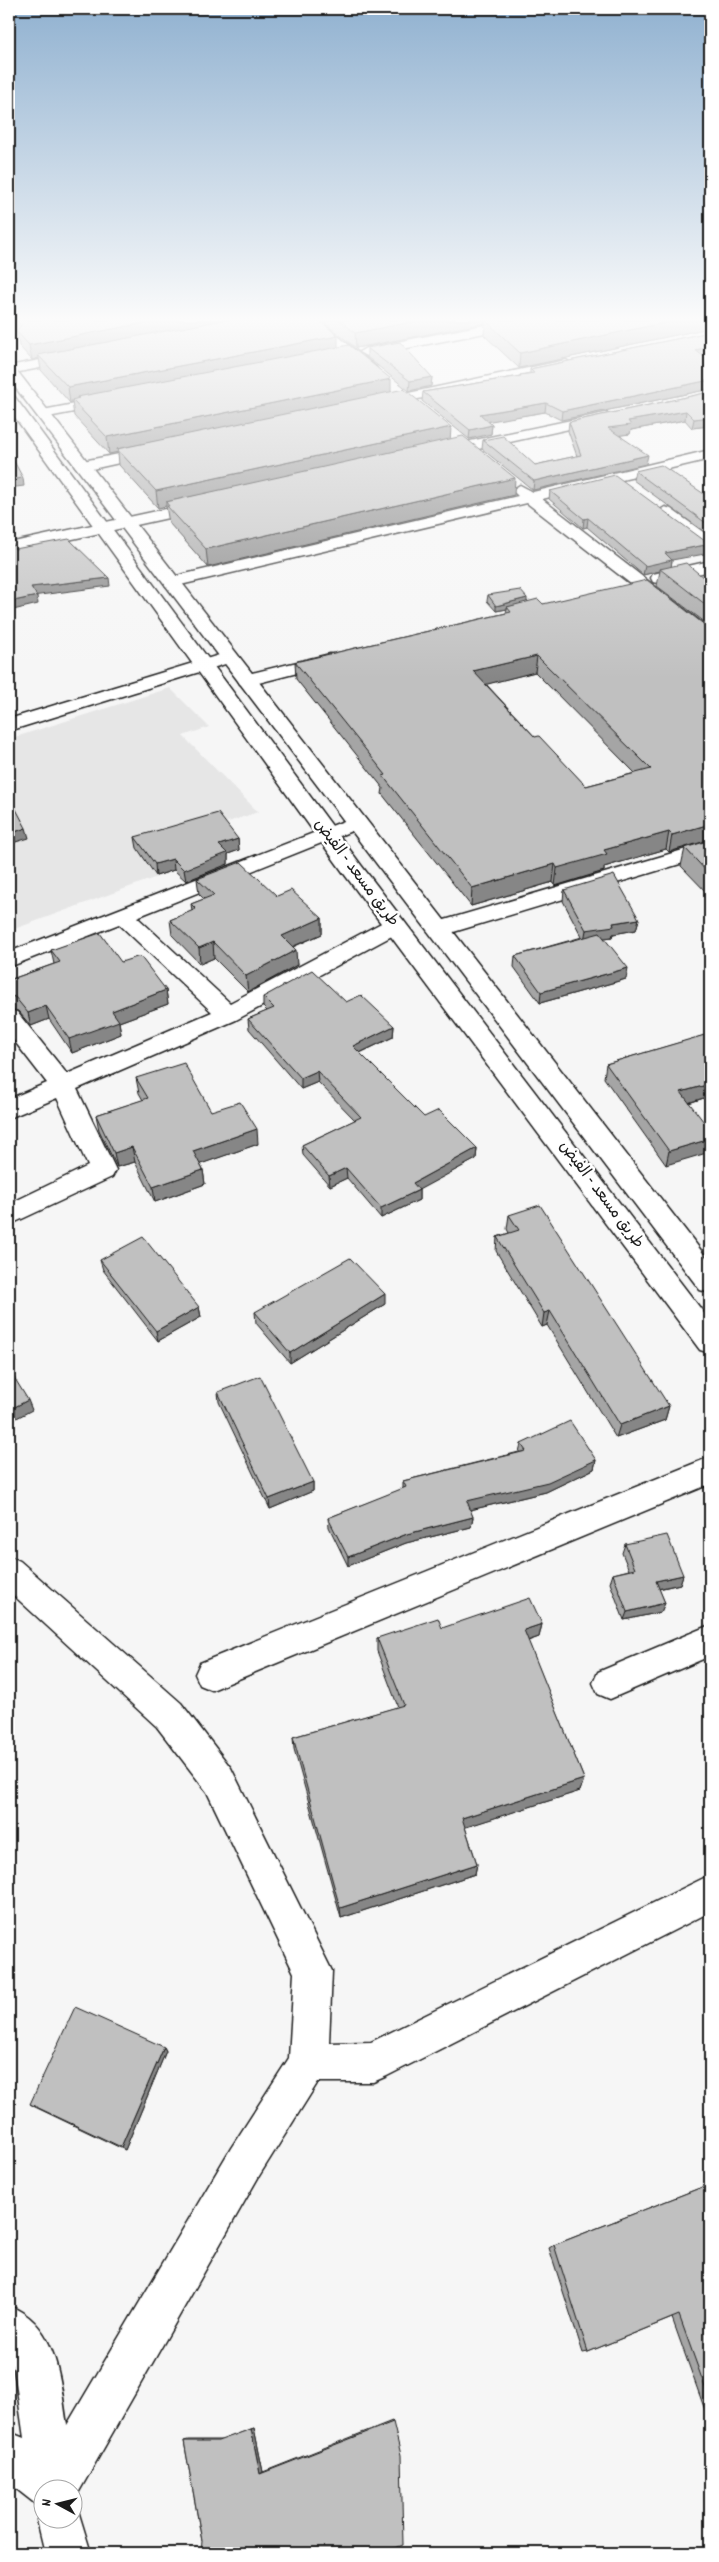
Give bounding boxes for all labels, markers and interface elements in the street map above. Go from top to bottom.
street label: طريق مسعد - الفيض [308,814,404,932]
street label: طريق مسعد - الفيض [553,1136,649,1254]
north arrow [32,2480,82,2530]
text: N [37,2498,57,2507]

